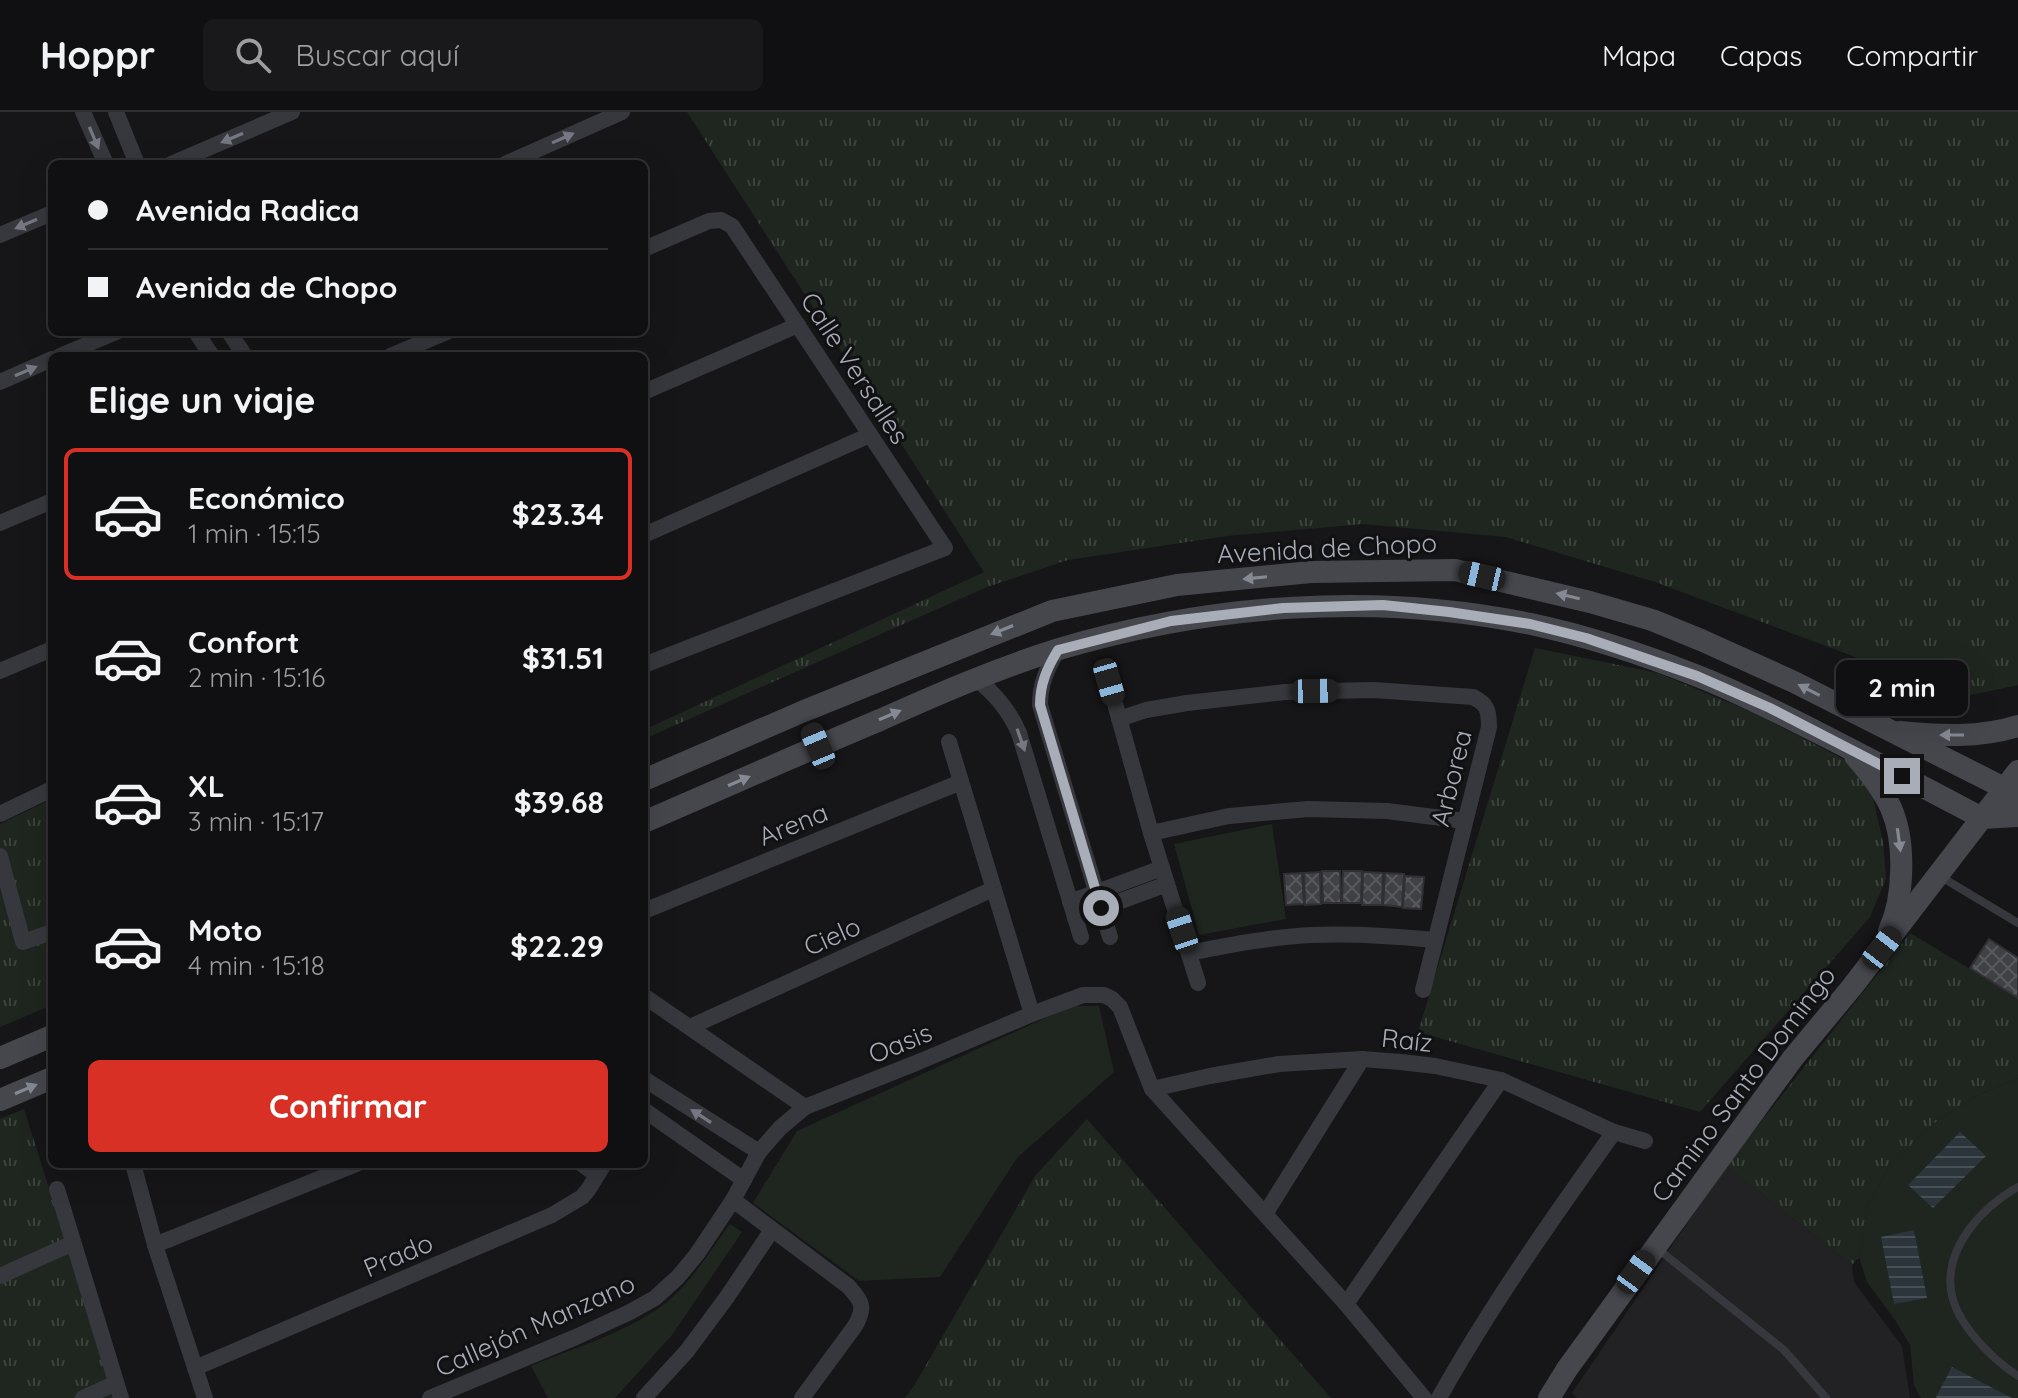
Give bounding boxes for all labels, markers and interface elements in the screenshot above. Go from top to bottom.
search box [203,19,763,91]
text: Hoppr [40,31,155,79]
icon: search [231,33,275,77]
text: Buscar aquí [295,36,459,74]
text: Mapa [1602,38,1676,73]
text: Capas [1720,38,1802,73]
text: Compartir [1846,38,1978,73]
one-way arrow [88,126,101,150]
one-way arrow [220,131,243,145]
one-way arrow [552,131,575,145]
text: Avenida Radica [136,191,360,229]
one-way arrow [14,217,38,230]
text: Avenida de Chopo [136,268,397,306]
street label: Calle Versalles [794,286,916,450]
one-way arrow [14,364,38,377]
text: Elige un viaje [88,377,316,422]
icon: car [92,478,164,550]
text: Económico [188,479,345,517]
text: $23.34 [512,495,604,533]
text: 1 min · 15:15 [188,517,321,550]
street label: Avenida de Chopo [1216,526,1438,570]
car [1456,559,1508,593]
one-way arrow [1242,571,1267,584]
one-way arrow [1555,590,1580,602]
icon: car [92,622,164,694]
text: Confort [188,623,300,661]
one-way arrow [990,624,1014,637]
text: $31.51 [522,639,604,677]
car [1091,656,1127,708]
callout: 2 min [1836,660,1968,716]
text: 2 min · 15:16 [188,661,325,694]
text: 2 min [1868,671,1936,704]
car [1291,679,1339,703]
one-way arrow [1798,684,1821,697]
one-way arrow [878,708,902,722]
car [798,719,838,773]
street label: Arborea [1423,726,1479,830]
one-way arrow [1015,729,1027,753]
one-way arrow [1939,729,1964,741]
route end [1884,758,1920,794]
icon: car [92,766,164,838]
text: XL [188,767,225,805]
one-way arrow [727,775,751,788]
text: $39.68 [514,783,604,821]
street label: Arena [754,795,832,853]
text: 3 min · 15:17 [188,805,324,838]
one-way arrow [1893,828,1905,853]
route start [1083,890,1119,926]
car [1163,903,1201,957]
street label: Cielo [798,909,866,963]
icon: car [92,910,164,982]
text: Moto [188,911,262,949]
car [1858,922,1906,974]
text: $22.29 [510,927,604,965]
text: 4 min · 15:18 [188,949,325,982]
street label: Camino Santo Domingo [1643,959,1843,1209]
street label: Oasis [863,1015,937,1071]
street label: Raíz [1380,1021,1434,1059]
button: Confirmar [88,1060,608,1152]
one-way arrow [14,1083,38,1096]
one-way arrow [691,1108,712,1123]
street label: Prado [358,1226,438,1284]
car [1612,1246,1660,1298]
street label: Callejón Manzano [430,1266,640,1384]

